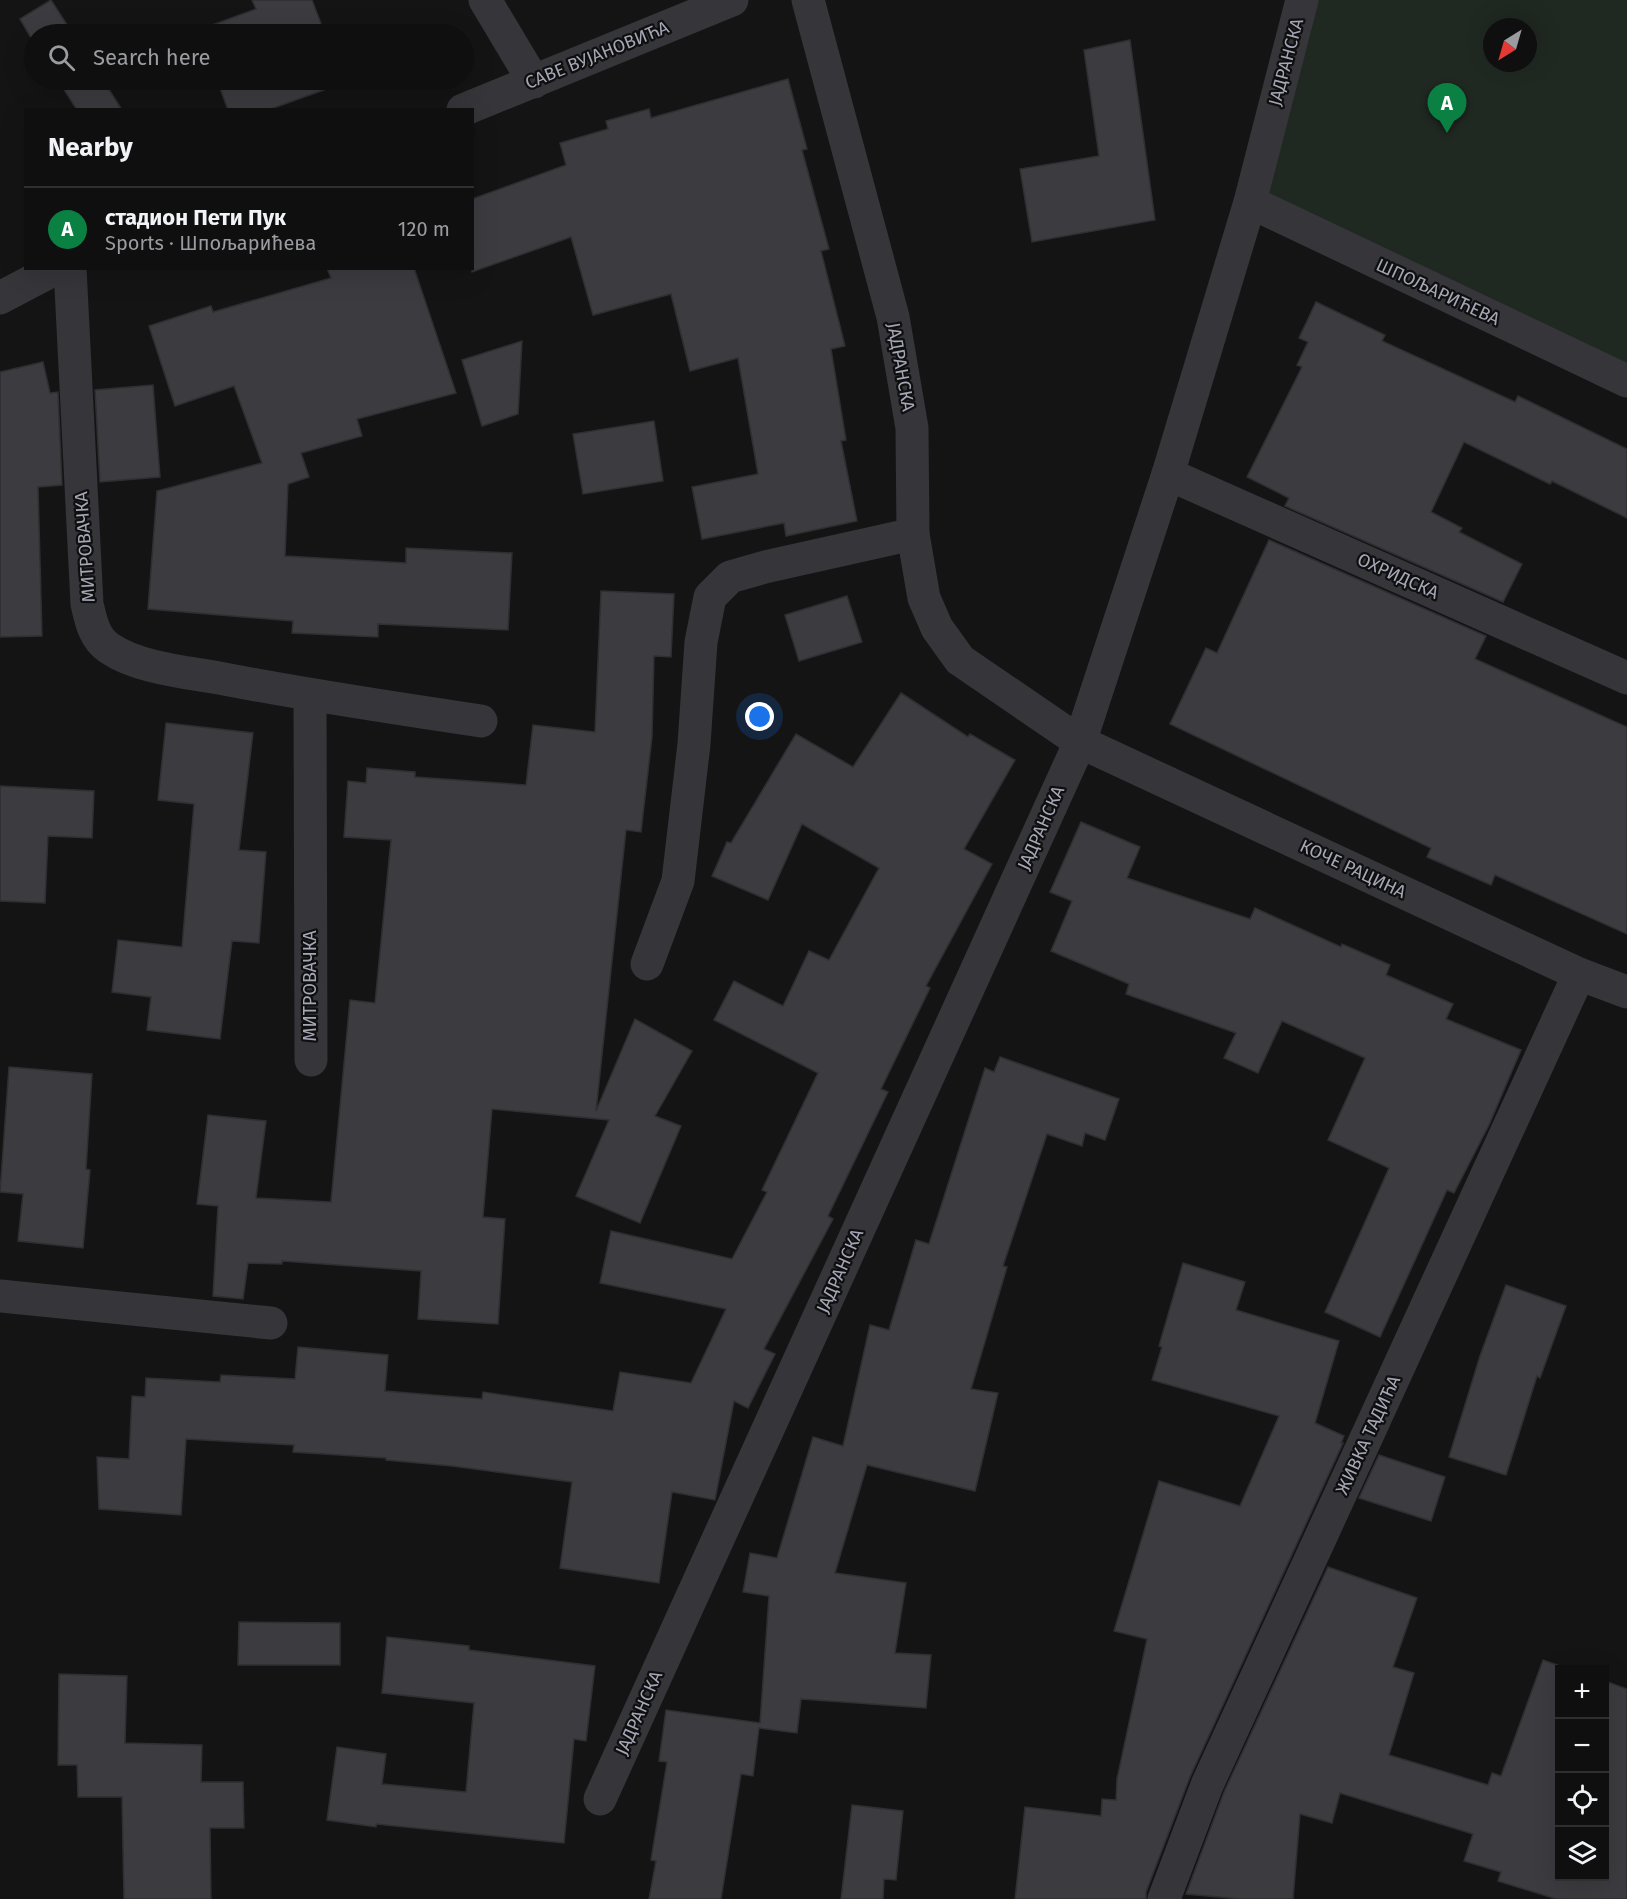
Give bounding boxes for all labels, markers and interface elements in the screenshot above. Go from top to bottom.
street label: ЈАДРАНСКА [1264,15,1308,108]
street label: САВЕ ВУЈАНОВИЋА [522,16,673,94]
north arrow [1483,18,1537,72]
search box [24,24,474,90]
icon: search [45,41,78,74]
text: Search here [93,44,211,71]
pin: A [1428,84,1466,133]
text: Nearby [48,132,133,163]
text: стадион Пети Пук [105,204,286,231]
text: A [62,217,73,241]
text: 120 m [398,217,450,241]
text: Sports · Шпољарићева [105,231,316,255]
street label: ШПОЉАРИЋЕВА [1373,254,1504,331]
street label: ЈАДРАНСКА [882,321,920,414]
street label: МИТРОВАЧКА [70,490,100,603]
street label: ОХРИДСКА [1354,548,1443,604]
your location [745,702,774,731]
street label: ЈАДРАНСКА [1013,782,1070,873]
street label: КОЧЕ РАЦИНА [1296,835,1410,904]
street label: МИТРОВАЧКА [299,930,321,1042]
street label: ЈАДРАНСКА [812,1225,869,1316]
street label: ЖИВКА ТАДИЋА [1331,1371,1406,1498]
map controls [1555,1665,1609,1881]
button: + [1555,1665,1609,1719]
street label: ЈАДРАНСКА [611,1667,668,1758]
button: − [1555,1719,1609,1773]
button: locate [1555,1773,1609,1827]
button: layers [1555,1827,1609,1881]

